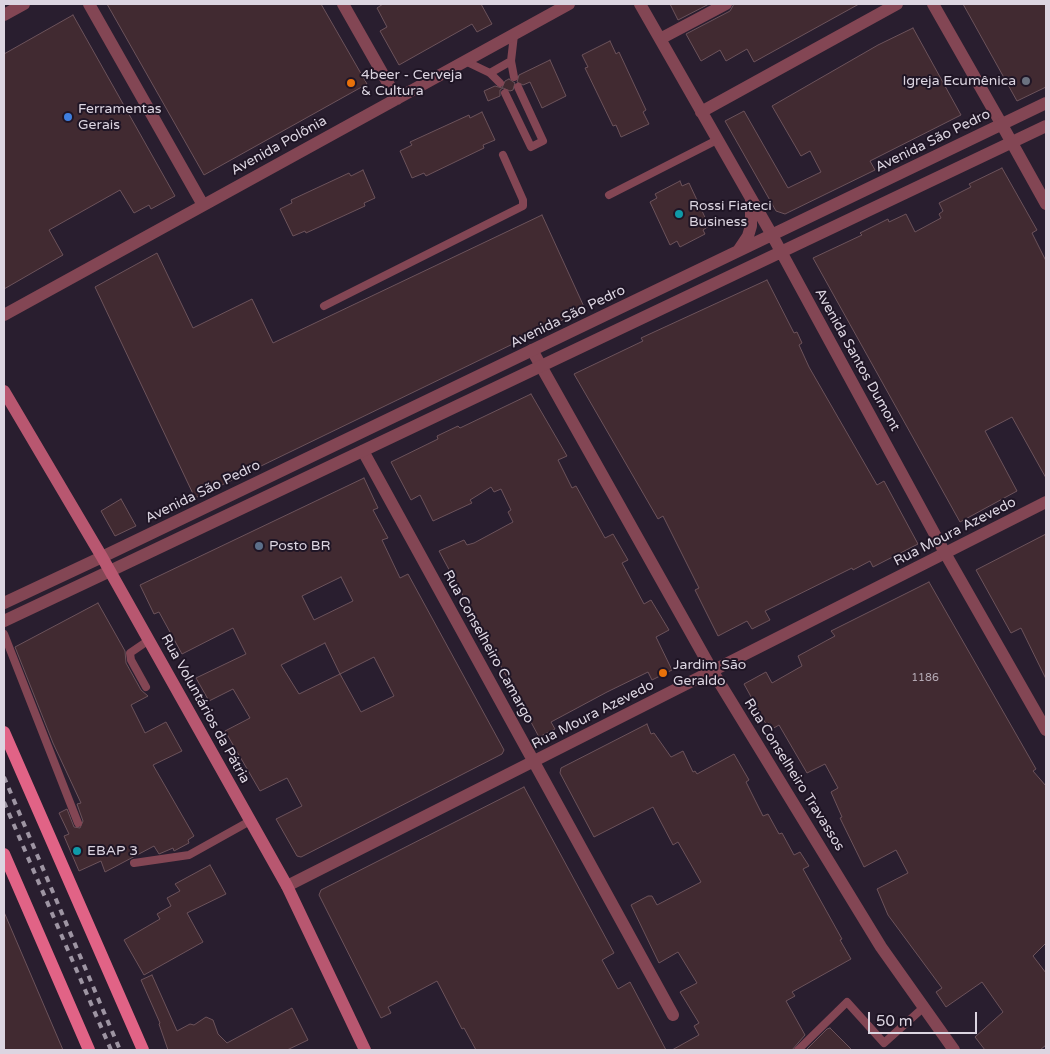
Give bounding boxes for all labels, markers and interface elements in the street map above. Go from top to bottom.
place label: 4beer - Cerveja & Cultura [361,67,462,100]
place label: Igreja Ecumênica [902,73,1016,89]
marker: Igreja Ecumênica [1020,75,1032,87]
marker: 4beer - Cerveja & Cultura [345,77,357,89]
place label: Ferramentas Gerais [78,101,162,134]
street label: Avenida São Pedro [873,106,993,176]
marker: Ferramentas Gerais [62,111,74,123]
street label: Avenida Polônia [228,113,330,179]
place label: Rossi Fiateci Business [689,198,772,230]
marker: Rossi Fiateci Business [673,208,685,220]
street label: Avenida São Pedro [508,282,628,352]
street label: Avenida Santos Dumont [811,286,903,434]
street label: Avenida São Pedro [143,457,263,527]
street label: Rua Moura Azevedo [891,494,1019,570]
place label: Posto BR [269,538,330,554]
marker: Posto BR [253,540,265,552]
street label: Rua Conselheiro Camargo [439,567,537,727]
street label: Rua Voluntários da Pátria [157,631,253,787]
place label: Jardim São Geraldo [673,657,746,690]
marker: Jardim São Geraldo [657,667,669,679]
house number: 1186 [911,671,939,685]
street label: Rua Moura Azevedo [529,677,657,753]
street label: Rua Conselheiro Travassos [740,696,848,854]
place label: EBAP 3 [87,843,138,859]
marker: EBAP 3 [71,845,83,857]
scale bar [870,1002,979,1034]
text: 50 m [876,1012,913,1030]

